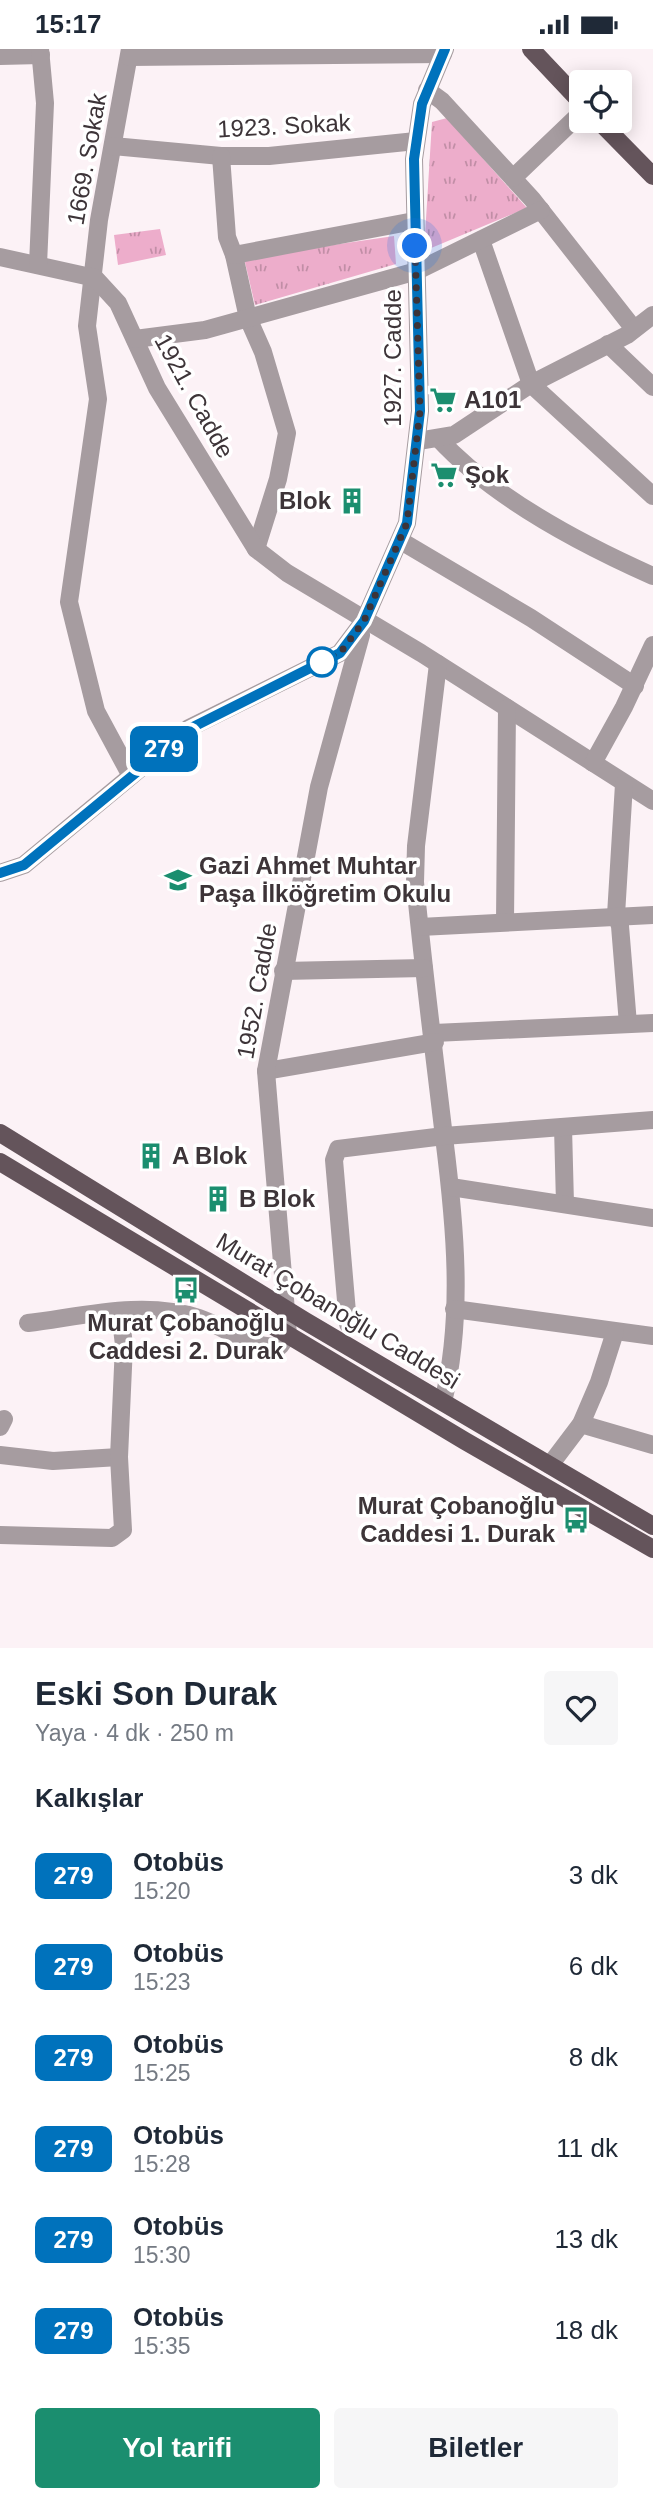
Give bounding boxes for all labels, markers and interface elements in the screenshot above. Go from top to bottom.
text: 15:17 [35,9,102,39]
map controls [569,70,632,133]
button: locate [569,70,632,133]
street label: 1669. Sokak [62,90,112,227]
street label: 1923. Sokak [217,108,352,142]
your location [397,228,432,263]
street label: 1927. Cadde [379,289,406,427]
street label: 1921. Cadde [149,329,240,462]
supermarket icon: A101 [428,385,458,415]
place label: A101 [464,386,521,413]
supermarket icon: Şok [429,460,459,490]
place label: Şok [465,461,510,488]
building icon: Blok [337,486,367,516]
place label: Blok [279,487,332,514]
unlabelled marker [307,647,337,677]
line badge: 279 [124,726,204,772]
text: 279 [144,735,184,762]
place label: Gazi Ahmet Muhtar Paşa İlköğretim Okulu [199,852,451,907]
school or university icon: Gazi Ahmet Muhtar Paşa İlköğretim Okulu [163,865,193,895]
street label: 1952. Cadde [231,921,282,1061]
building icon: A Blok [136,1141,166,1171]
place label: A Blok [172,1142,248,1169]
building icon: B Blok [203,1184,233,1214]
place label: B Blok [239,1185,316,1212]
street label: Murat Çobanoğlu Caddesi [212,1227,465,1394]
bus stop icon: Murat Çobanoğlu Caddesi 2. Durak [171,1275,201,1305]
place label: Murat Çobanoğlu Caddesi 2. Durak [87,1309,285,1364]
place label: Murat Çobanoğlu Caddesi 1. Durak [358,1492,556,1547]
bus stop icon: Murat Çobanoğlu Caddesi 1. Durak [561,1505,591,1535]
button: heart [544,1671,618,1745]
text: Eski Son Durak [35,1675,277,1712]
text: Yaya · 4 dk · 250 m [35,1720,234,1746]
text: Kalkışlar [35,1783,143,1813]
text: Otobüs [133,1847,224,1877]
text: 3 dk [569,1860,618,1890]
text: 279 [53,1862,94,1889]
text: 15:20 [133,1878,191,1904]
text: Otobüs [133,1938,224,1968]
text: 6 dk [569,1951,618,1981]
text: 279 [53,1953,94,1980]
text: 15:23 [133,1969,191,1995]
text: Otobüs [133,2029,224,2059]
text: 8 dk [569,2042,618,2072]
text: 279 [53,2044,94,2071]
text: 15:25 [133,2060,191,2086]
text: Otobüs [133,2120,224,2150]
text: 11 dk [556,2133,618,2163]
text: 279 [53,2135,94,2162]
text: 15:28 [133,2151,191,2177]
text: Otobüs [133,2211,224,2241]
text: 13 dk [554,2224,618,2254]
text: 279 [53,2226,94,2253]
text: 15:30 [133,2242,191,2268]
text: Otobüs [133,2302,224,2332]
text: 18 dk [554,2315,618,2345]
text: 279 [53,2317,94,2344]
text: 15:35 [133,2333,191,2359]
button: Yol tarifi [35,2408,320,2488]
button: Biletler [334,2408,618,2488]

